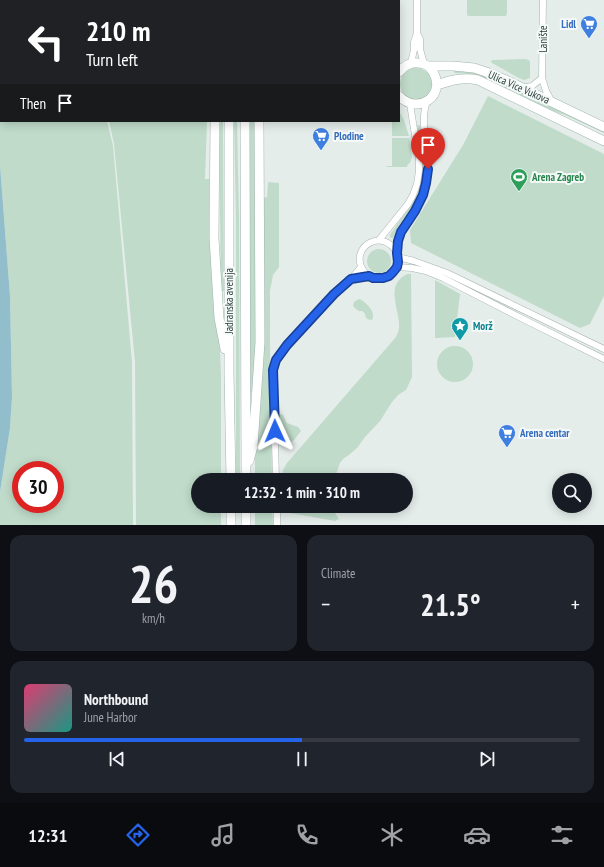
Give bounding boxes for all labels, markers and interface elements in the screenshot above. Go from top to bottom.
text: 210 m [86,12,150,49]
supermarket icon: Lidl [579,14,599,39]
icon: left [20,16,72,68]
place label: Lidl [561,17,576,31]
street label: Lanište [536,25,550,53]
text: Turn left [86,48,138,71]
street label: Ulica Vice Vukova [486,67,552,107]
icon: arrive [54,92,76,114]
text: Then [20,94,46,113]
supermarket icon: Plodine [311,126,331,151]
pin [411,128,445,169]
place label: Plodine [334,129,364,143]
icon: arrive [417,134,439,156]
sports icon: Arena Zagreb [509,167,529,192]
place label: Arena Zagreb [531,170,584,184]
street label: Jadranska avenija [222,268,236,335]
place icon: Morž [450,316,470,341]
place label: Morž [473,319,493,333]
position arrow [254,410,296,452]
supermarket icon: Arena centar [497,423,517,448]
place label: Arena centar [519,426,570,440]
speed limit sign: 30 [12,461,64,513]
map controls [552,473,592,513]
button: search [552,473,592,513]
text: 12:32 · 1 min · 310 m [244,483,360,502]
text: 26 [129,550,178,617]
text: Climate [321,565,355,582]
text: 21.5° [420,585,481,624]
text: − [321,590,330,618]
text: + [571,590,580,618]
text: km/h [142,610,165,627]
text: Northbound [84,690,148,709]
text: June Harbor [84,709,137,726]
icon: previous [106,748,128,770]
icon: pause [291,748,313,770]
icon: next [476,748,498,770]
icon: directions [124,821,152,849]
icon: music [209,821,237,849]
icon: phone [293,821,321,849]
icon: climate [378,821,406,849]
icon: car [463,821,491,849]
icon: filters [548,821,576,849]
text: 12:31 [28,824,67,847]

